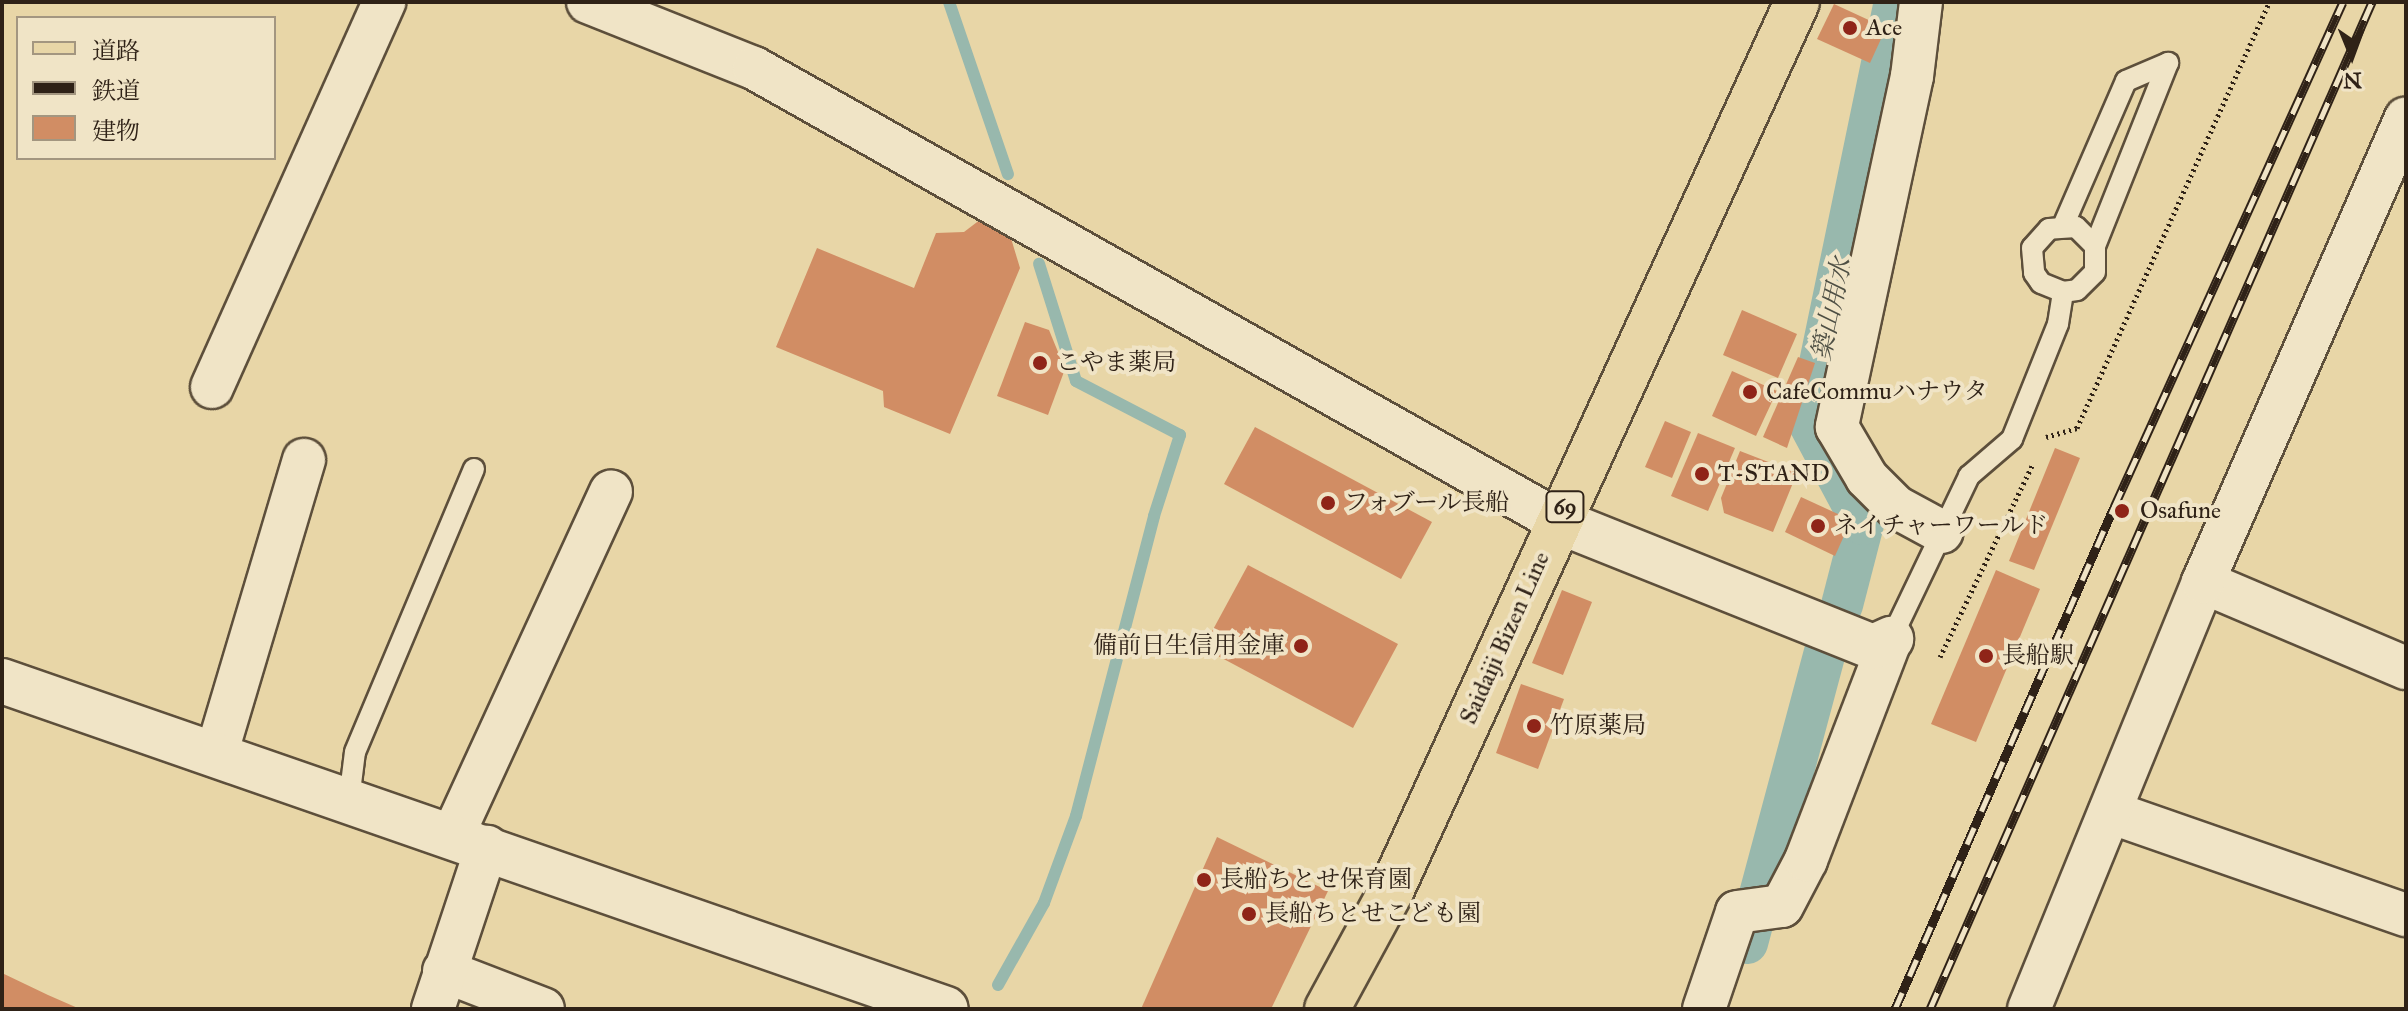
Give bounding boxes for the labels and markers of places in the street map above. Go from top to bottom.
place label: Ace [1866,14,1902,42]
marker: Ace [1841,19,1859,37]
place label: こやま薬局 [1056,349,1176,377]
marker: こやま薬局 [1031,354,1049,372]
place label: CafeCommuハナウタ [1766,378,1988,406]
marker: CafeCommuハナウタ [1741,383,1759,401]
place label: T-STAND [1718,460,1830,488]
marker: T-STAND [1693,465,1711,483]
place label: フォブール長船 [1344,489,1511,517]
marker: フォブール長船 [1319,494,1337,512]
place label: Osafune [2140,497,2221,525]
marker: Osafune [2111,500,2133,522]
place label: ネイチャーワールド [1834,512,2050,540]
marker: ネイチャーワールド [1809,517,1827,535]
place label: 備前日生信用金庫 [1093,632,1285,660]
marker: 備前日生信用金庫 [1292,637,1310,655]
place label: 長船駅 [2002,642,2074,670]
marker: 長船駅 [1977,647,1995,665]
place label: 竹原薬局 [1550,712,1646,740]
marker: 竹原薬局 [1525,717,1543,735]
place label: 長船ちとせ保育園 [1220,866,1412,894]
marker: 長船ちとせ保育園 [1195,871,1213,889]
place label: 長船ちとせこども園 [1265,900,1481,928]
marker: 長船ちとせこども園 [1240,905,1258,923]

